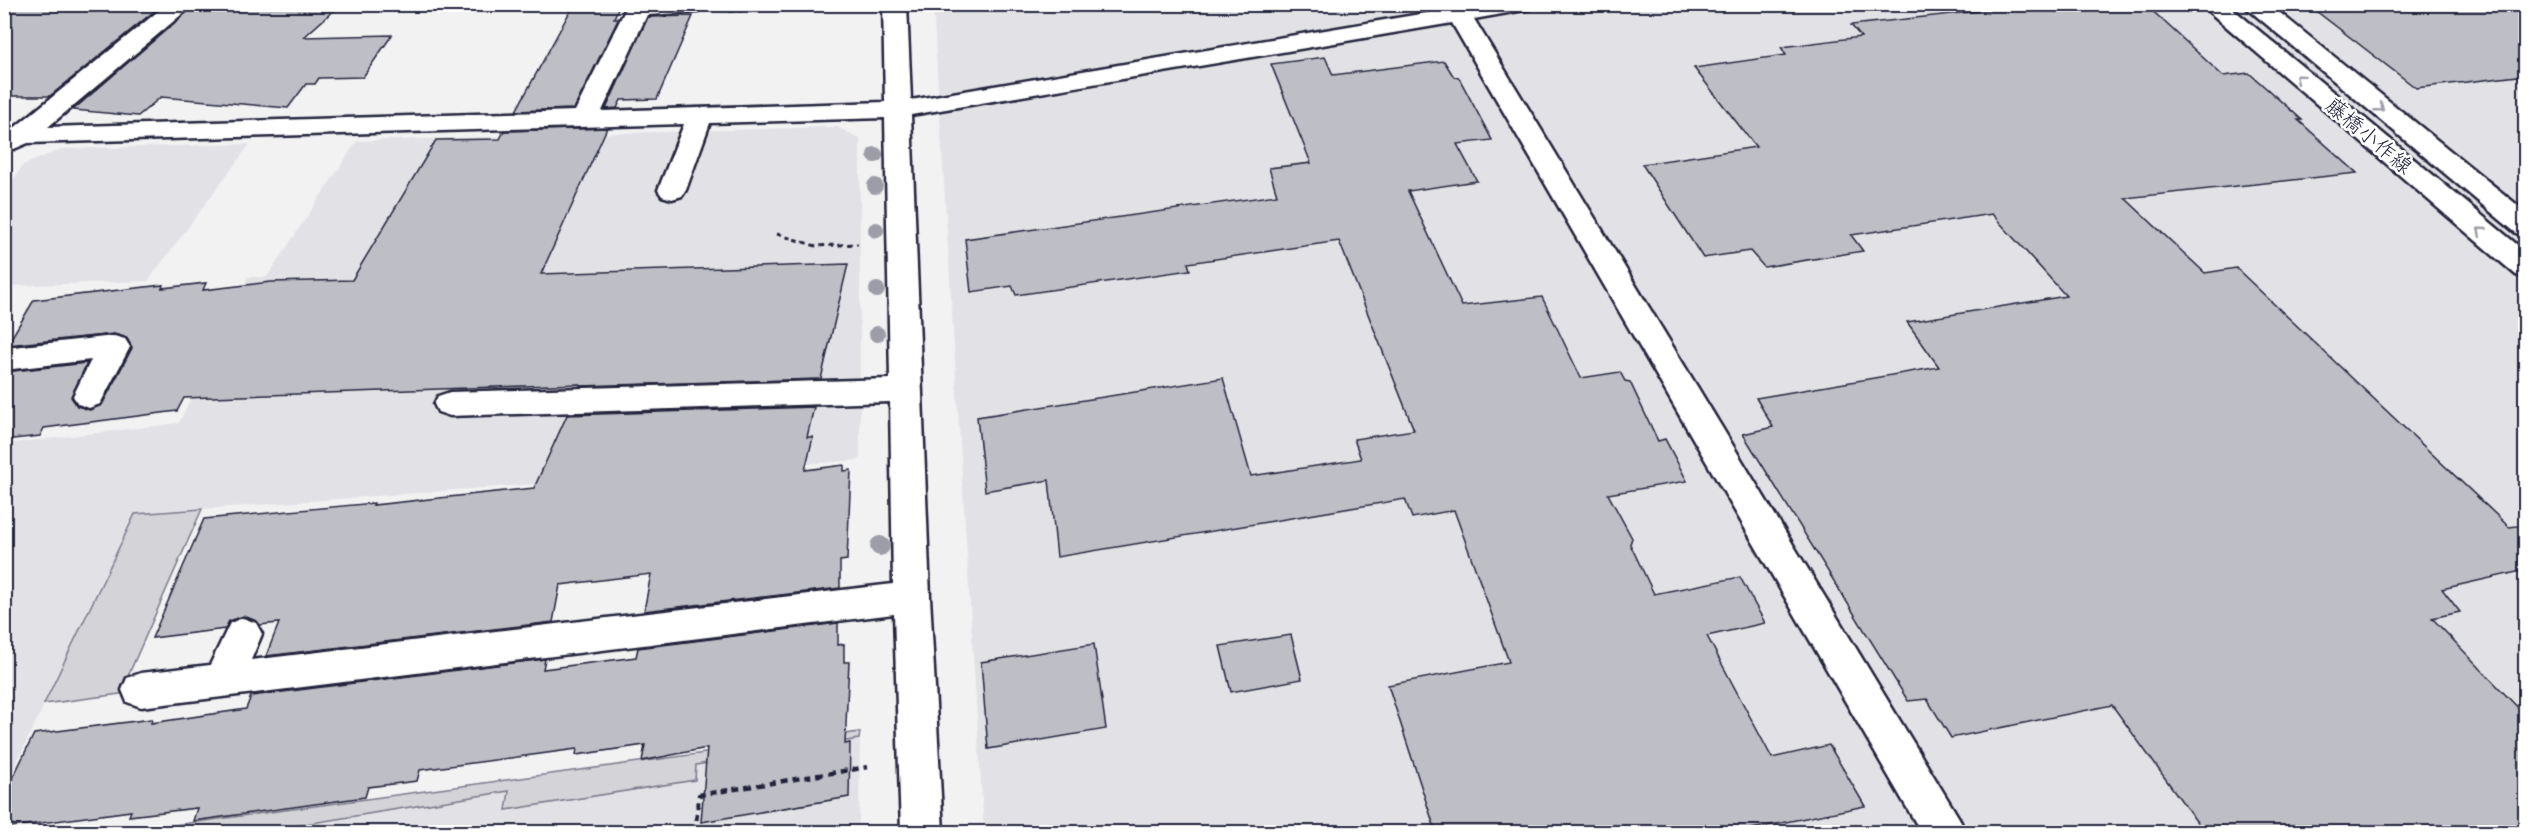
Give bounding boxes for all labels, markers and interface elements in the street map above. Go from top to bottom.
one-way arrow [2295,74,2306,85]
street label: 藤橋小作線 [2320,91,2419,180]
one-way arrow [2374,101,2385,112]
one-way arrow [2477,227,2488,238]

